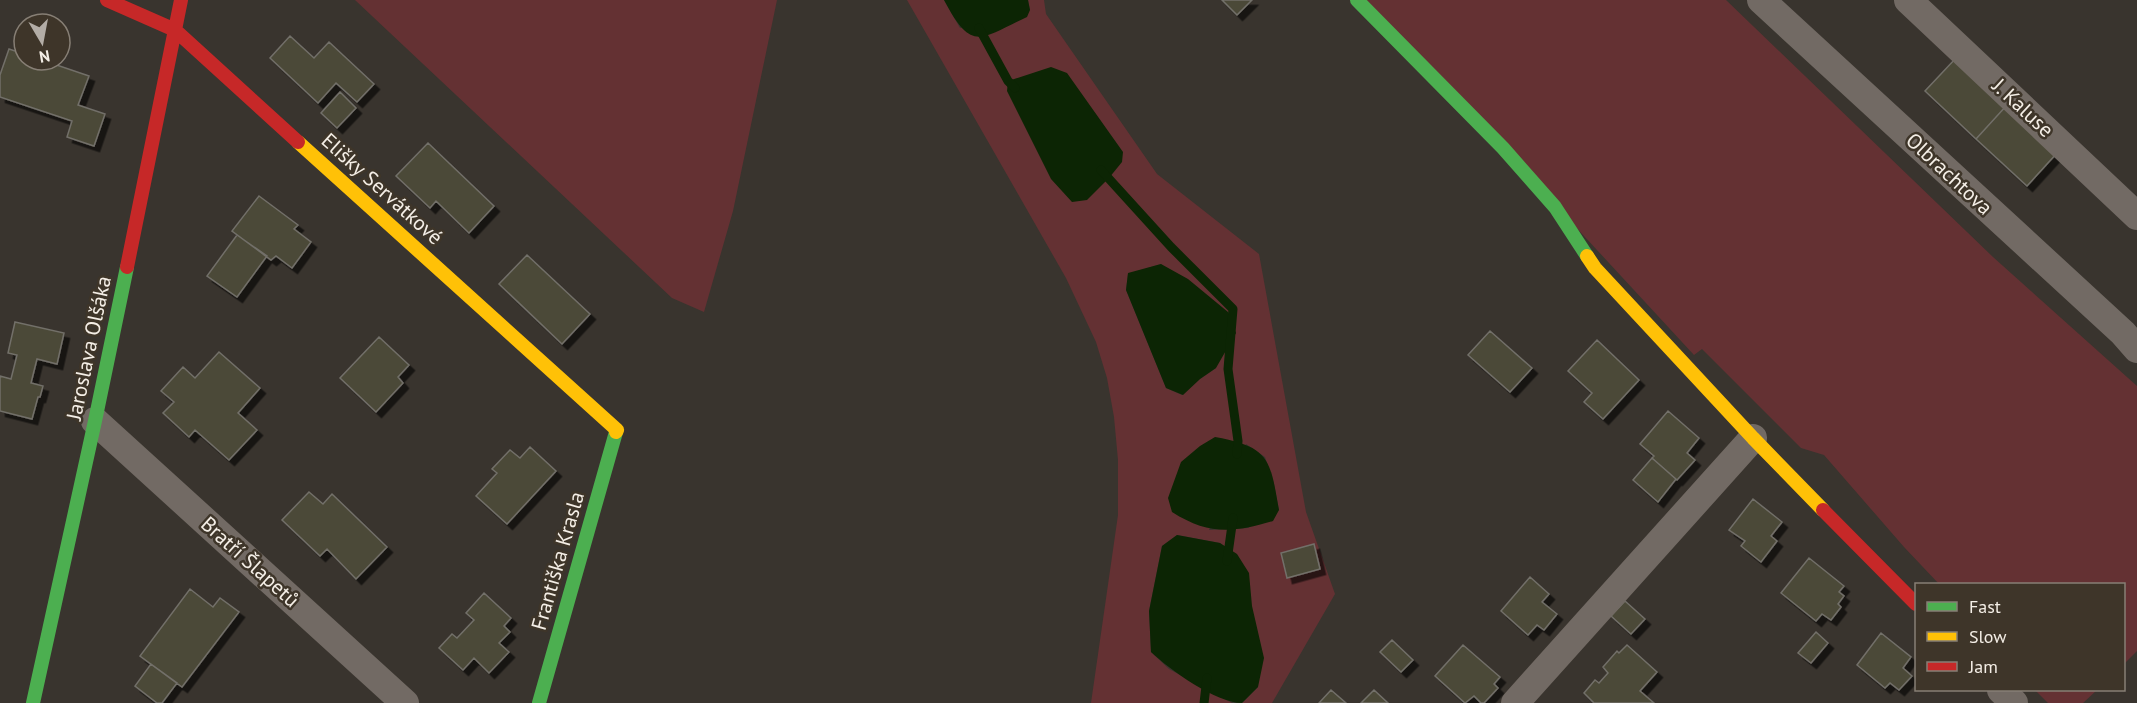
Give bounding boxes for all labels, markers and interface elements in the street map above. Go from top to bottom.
north arrow [12,12,72,72]
text: N [38,46,52,68]
street label: J. Kaluse [1986,72,2060,143]
street label: Elišky Servátkové [316,127,449,250]
street label: Olbrachtova [1900,127,1998,221]
street label: Jaroslava Olšáka [60,273,117,423]
street label: Františka Krasla [525,489,590,633]
street label: Bratří Šlapetů [195,510,305,613]
legend [1915,583,2125,691]
text: Fast [1969,595,2001,618]
text: Slow [1969,625,2007,648]
text: Jam [1968,655,1998,678]

